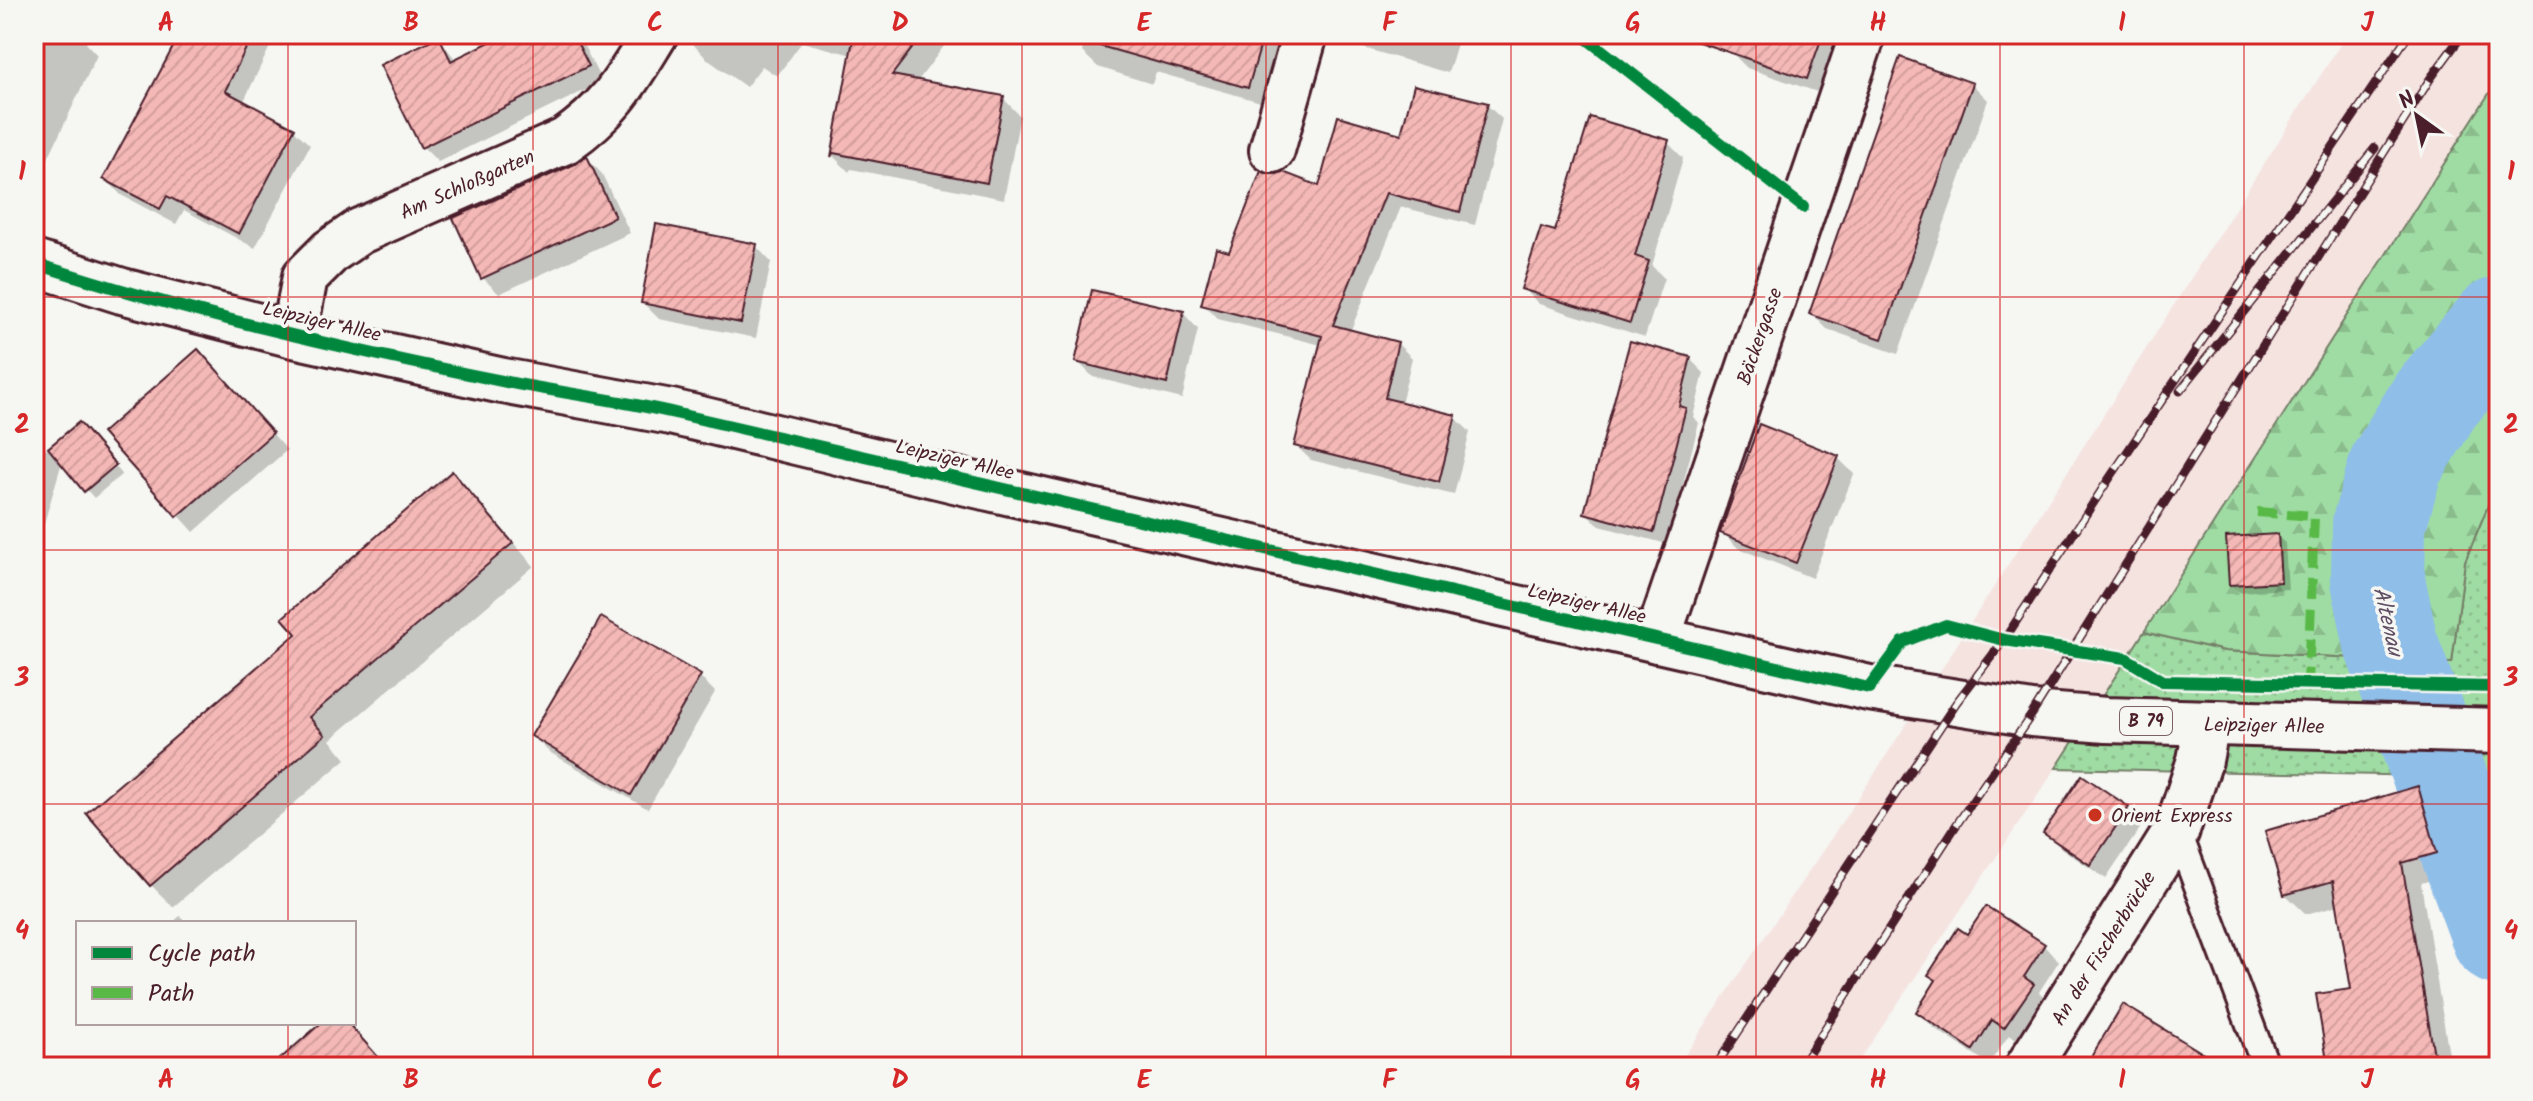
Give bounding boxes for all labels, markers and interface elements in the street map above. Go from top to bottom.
text: A [158,3,174,45]
text: B [403,3,419,45]
text: C [647,3,663,45]
text: D [891,3,909,45]
text: E [1137,3,1153,45]
text: F [1382,3,1398,45]
text: G [1625,3,1641,45]
text: H [1870,3,1887,45]
text: I [2118,3,2126,45]
text: J [2361,3,2375,45]
north arrow [2377,76,2457,156]
text: N [2392,83,2423,120]
street label: Am Schloßgarten [395,142,541,230]
text: 1 [18,152,26,194]
text: 1 [2507,152,2515,194]
street label: Bäckergasse [1729,284,1792,390]
street label: Leipziger Allee [259,294,384,352]
text: 2 [14,405,30,447]
text: 2 [2503,405,2519,447]
street label: Leipziger Allee [892,432,1017,490]
street label: Leipziger Allee [1524,576,1649,634]
water label: Altenau [2362,584,2412,662]
text: 3 [14,658,29,700]
text: 3 [2503,658,2518,700]
road number: B 79 [2120,707,2172,735]
street label: Leipziger Allee [2203,710,2325,744]
place label: Orient Express [2111,801,2233,833]
marker: Orient Express [2086,806,2104,824]
street label: An der Fischerbrücke [2044,865,2165,1033]
text: 4 [15,911,29,953]
text: 4 [2504,911,2518,953]
legend [76,921,356,1025]
text: Cycle path [148,935,256,974]
text: Path [148,975,194,1014]
text: A [158,1060,174,1101]
text: B [403,1060,419,1101]
text: C [647,1060,663,1101]
text: D [891,1060,909,1101]
text: E [1137,1060,1153,1101]
text: F [1382,1060,1398,1101]
text: G [1625,1060,1641,1101]
text: H [1870,1060,1887,1101]
text: I [2118,1060,2126,1101]
text: J [2361,1060,2375,1101]

